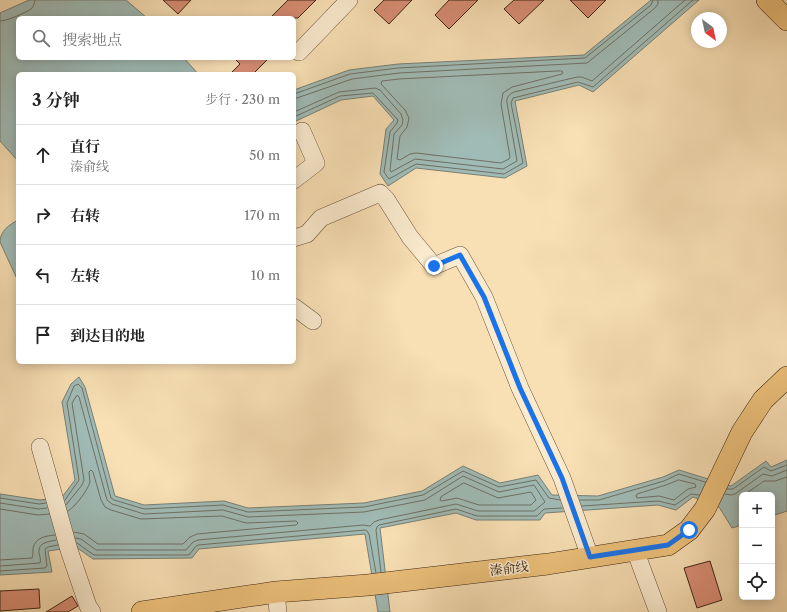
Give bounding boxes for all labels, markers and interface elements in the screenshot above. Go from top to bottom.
north arrow [691,12,727,48]
search box [16,16,296,60]
icon: search [30,27,52,49]
text: 搜索地点 [62,30,122,49]
text: 3 分钟 [32,90,80,110]
text: 步行 · 230 m [205,91,280,107]
text: 直行 [70,137,100,156]
icon: ahead [32,144,54,166]
text: 50 m [249,147,280,163]
text: 溱俞线 [70,158,109,174]
icon: right [32,204,54,226]
text: 右转 [70,206,100,225]
text: 170 m [244,207,280,223]
route end [425,257,443,275]
icon: left [32,264,54,286]
text: 左转 [70,266,100,285]
text: 10 m [251,267,280,283]
icon: arrive [32,324,54,346]
text: 到达目的地 [70,326,145,345]
map controls [739,492,775,600]
button: + [739,492,775,528]
route start [680,521,698,539]
button: − [739,528,775,564]
street label: 溱俞线 [489,558,529,578]
button: locate [739,564,775,600]

